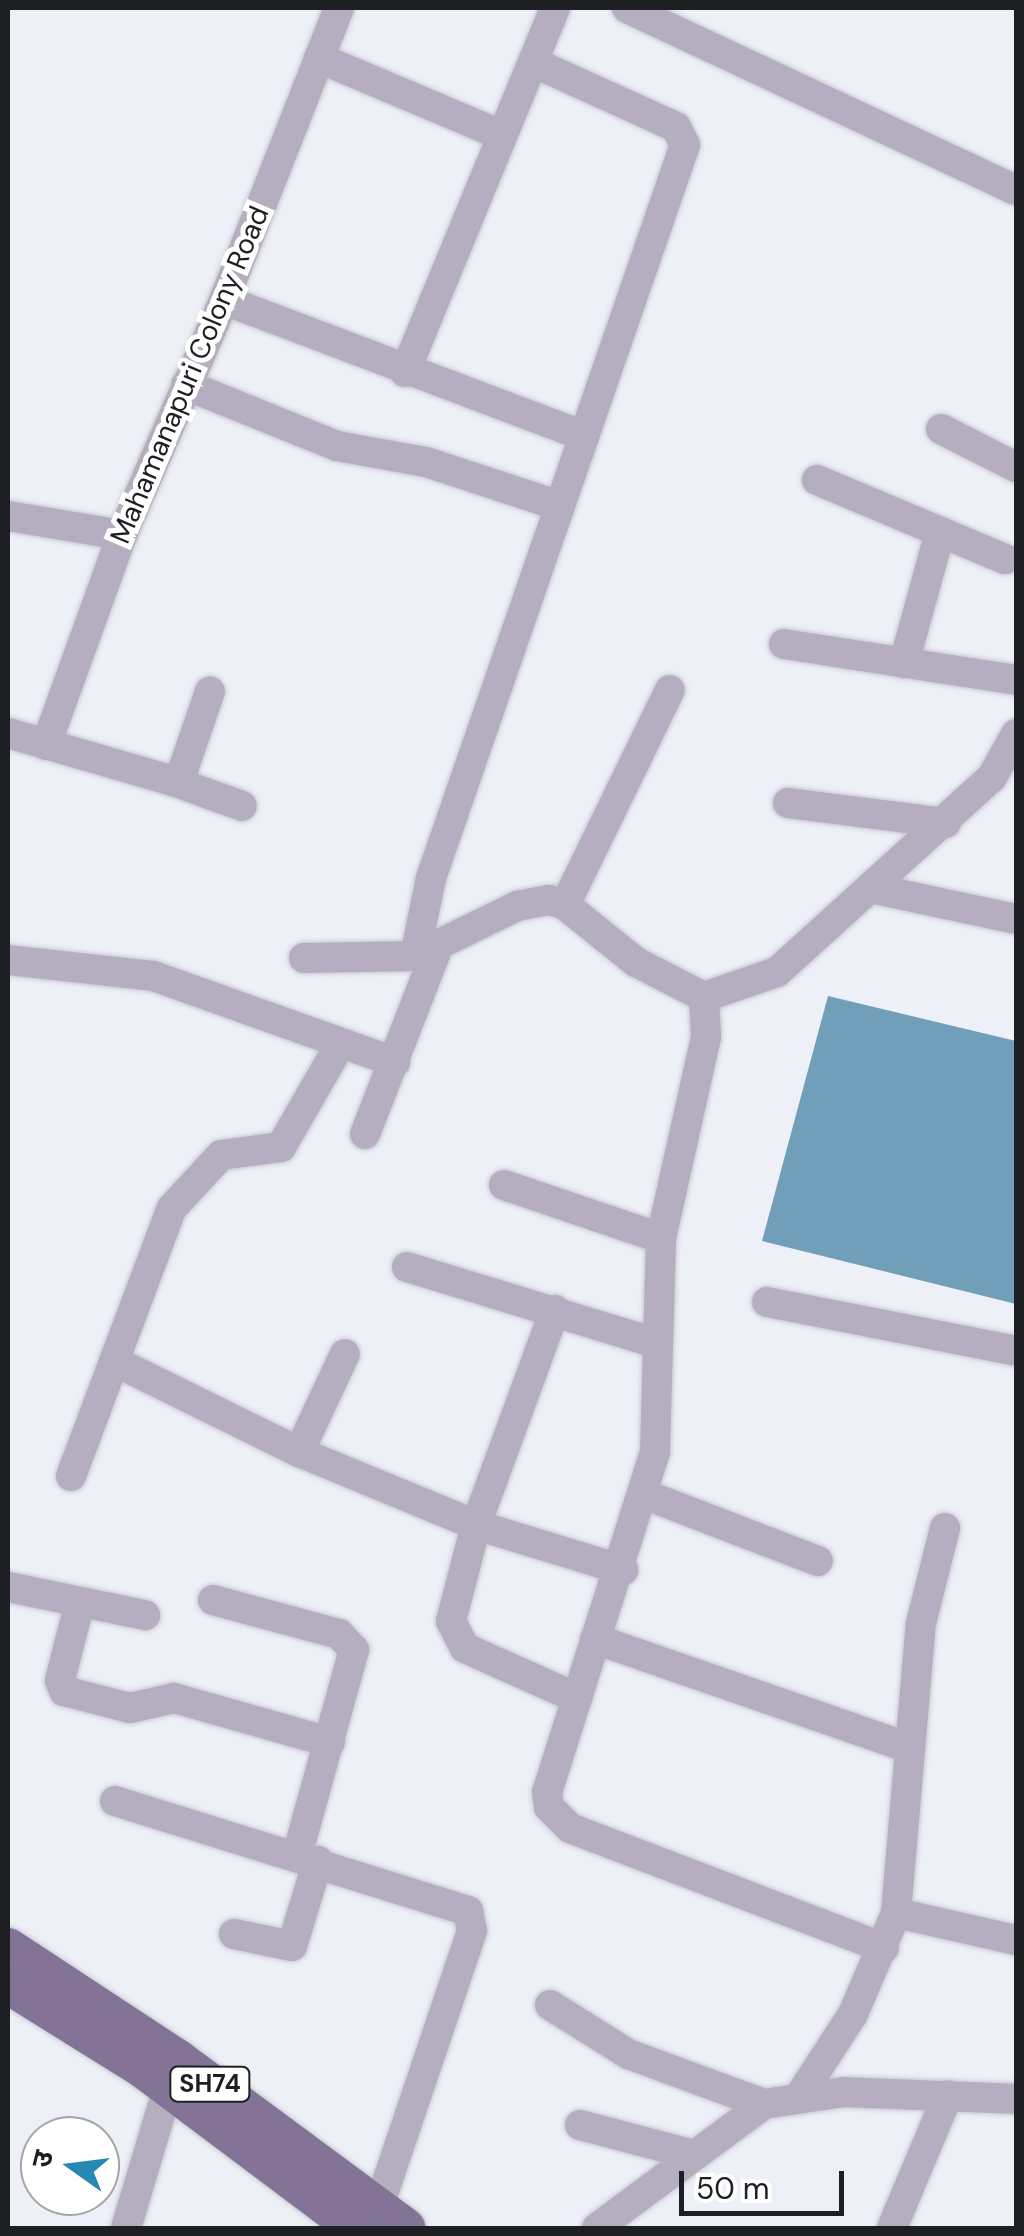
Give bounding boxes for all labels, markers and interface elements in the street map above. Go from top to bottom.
street label: Mahamanapuri Colony Road [104,201,276,549]
road number: SH74 [168,2064,252,2104]
north arrow [20,2116,120,2216]
text: उ [22,2147,62,2172]
scale bar [684,2151,849,2213]
text: 50 m [696,2169,770,2208]

